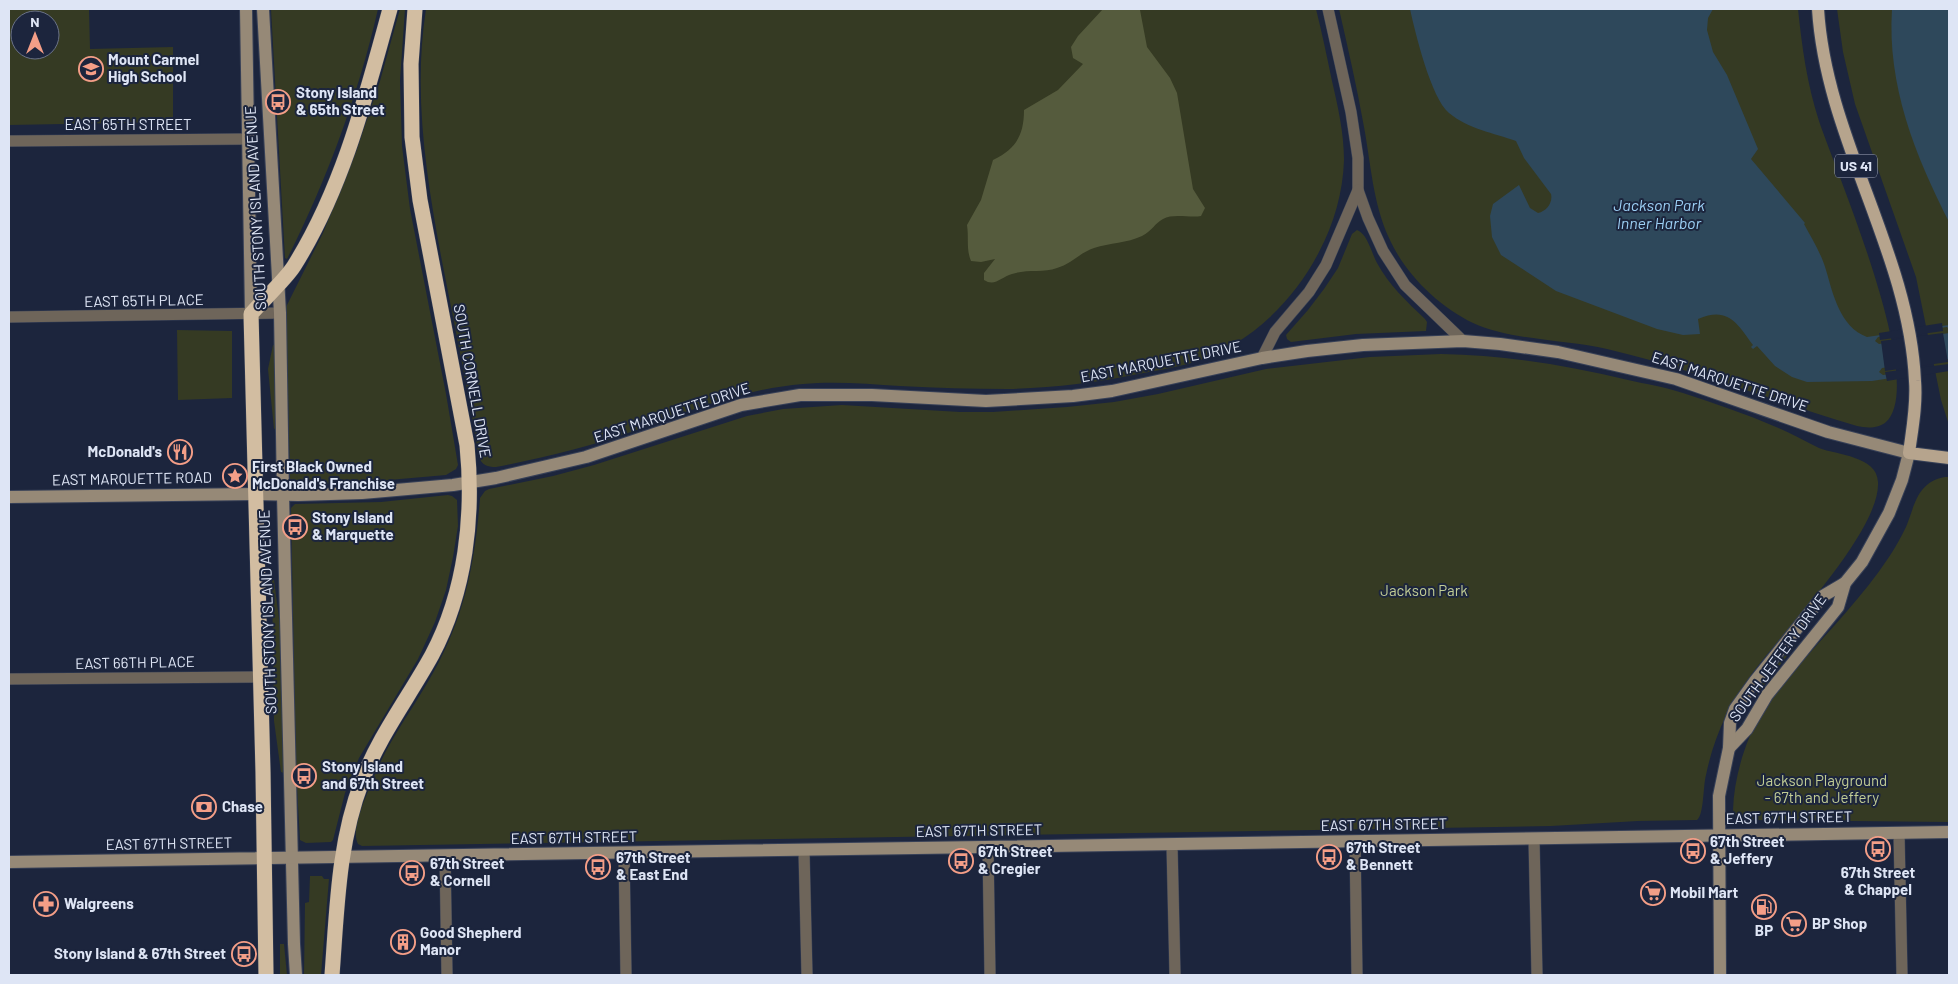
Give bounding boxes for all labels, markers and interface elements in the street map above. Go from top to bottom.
north arrow [10,10,60,60]
text: N [30,13,40,30]
place label: Mount Carmel High School [108,50,199,85]
school or university icon: Mount Carmel High School [78,56,104,82]
place label: Stony Island & 65th Street [296,83,385,118]
bus stop icon: Stony Island & 65th Street [265,89,291,115]
street label: SOUTH STONY ISLAND AVENUE [241,105,269,311]
street label: EAST 65TH STREET [64,115,192,133]
road number: US 41 [1835,154,1877,178]
water label: Jackson Park Inner Harbor [1613,195,1705,232]
street label: EAST 65TH PLACE [84,290,204,310]
street label: SOUTH CORNELL DRIVE [451,303,495,459]
street label: EAST MARQUETTE DRIVE [1079,337,1243,385]
street label: EAST MARQUETTE DRIVE [1650,347,1811,415]
street label: EAST MARQUETTE DRIVE [591,378,752,446]
restaurant icon: McDonald's [167,439,193,465]
place label: McDonald's [88,442,162,460]
place label: First Black Owned McDonald's Franchise [252,457,395,492]
place icon: First Black Owned McDonald's Franchise [222,463,248,489]
street label: EAST MARQUETTE ROAD [52,468,212,488]
place label: Stony Island & Marquette [312,508,394,543]
street label: SOUTH STONY ISLAND AVENUE [254,510,280,715]
bus stop icon: Stony Island & Marquette [282,514,308,540]
park label: Jackson Park [1380,581,1468,599]
street label: SOUTH JEFFERY DRIVE [1725,590,1830,725]
street label: EAST 66TH PLACE [75,652,195,672]
place label: Stony Island and 67th Street [322,757,424,792]
bus stop icon: Stony Island and 67th Street [291,763,317,789]
park label: Jackson Playground - 67th and Jeffery [1757,771,1887,806]
bank icon: Chase [191,794,217,820]
place label: Chase [222,797,263,815]
street label: EAST 67TH STREET [1726,807,1852,827]
street label: EAST 67TH STREET [1321,814,1447,834]
street label: EAST 67TH STREET [916,820,1042,840]
street label: EAST 67TH STREET [511,827,637,847]
place label: 67th Street & Jeffery [1710,832,1785,867]
street label: EAST 67TH STREET [106,833,232,853]
bus stop icon: 67th Street & Chappel [1865,836,1891,862]
place label: 67th Street & Bennett [1346,838,1421,873]
bus stop icon: 67th Street & Jeffery [1680,838,1706,864]
place label: 67th Street & Cregier [978,842,1053,877]
bus stop icon: 67th Street & Bennett [1316,844,1342,870]
place label: 67th Street & East End [616,848,691,883]
bus stop icon: 67th Street & Cregier [948,848,974,874]
place label: 67th Street & Cornell [430,854,505,889]
bus stop icon: 67th Street & East End [585,854,611,880]
bus stop icon: 67th Street & Cornell [399,860,425,886]
place label: 67th Street & Chappel [1841,863,1916,898]
supermarket icon: Mobil Mart [1640,880,1666,906]
place label: Mobil Mart [1670,883,1739,901]
pharmacy icon: Walgreens [33,891,59,917]
place label: Walgreens [64,894,134,912]
fuel station icon: BP [1751,894,1777,920]
supermarket icon: BP Shop [1781,911,1807,937]
place label: BP Shop [1812,914,1867,932]
place label: BP [1755,921,1773,939]
place label: Good Shepherd Manor [420,923,522,958]
building icon: Good Shepherd Manor [390,929,416,955]
bus stop icon: Stony Island & 67th Street [231,941,257,967]
place label: Stony Island & 67th Street [54,944,226,962]

